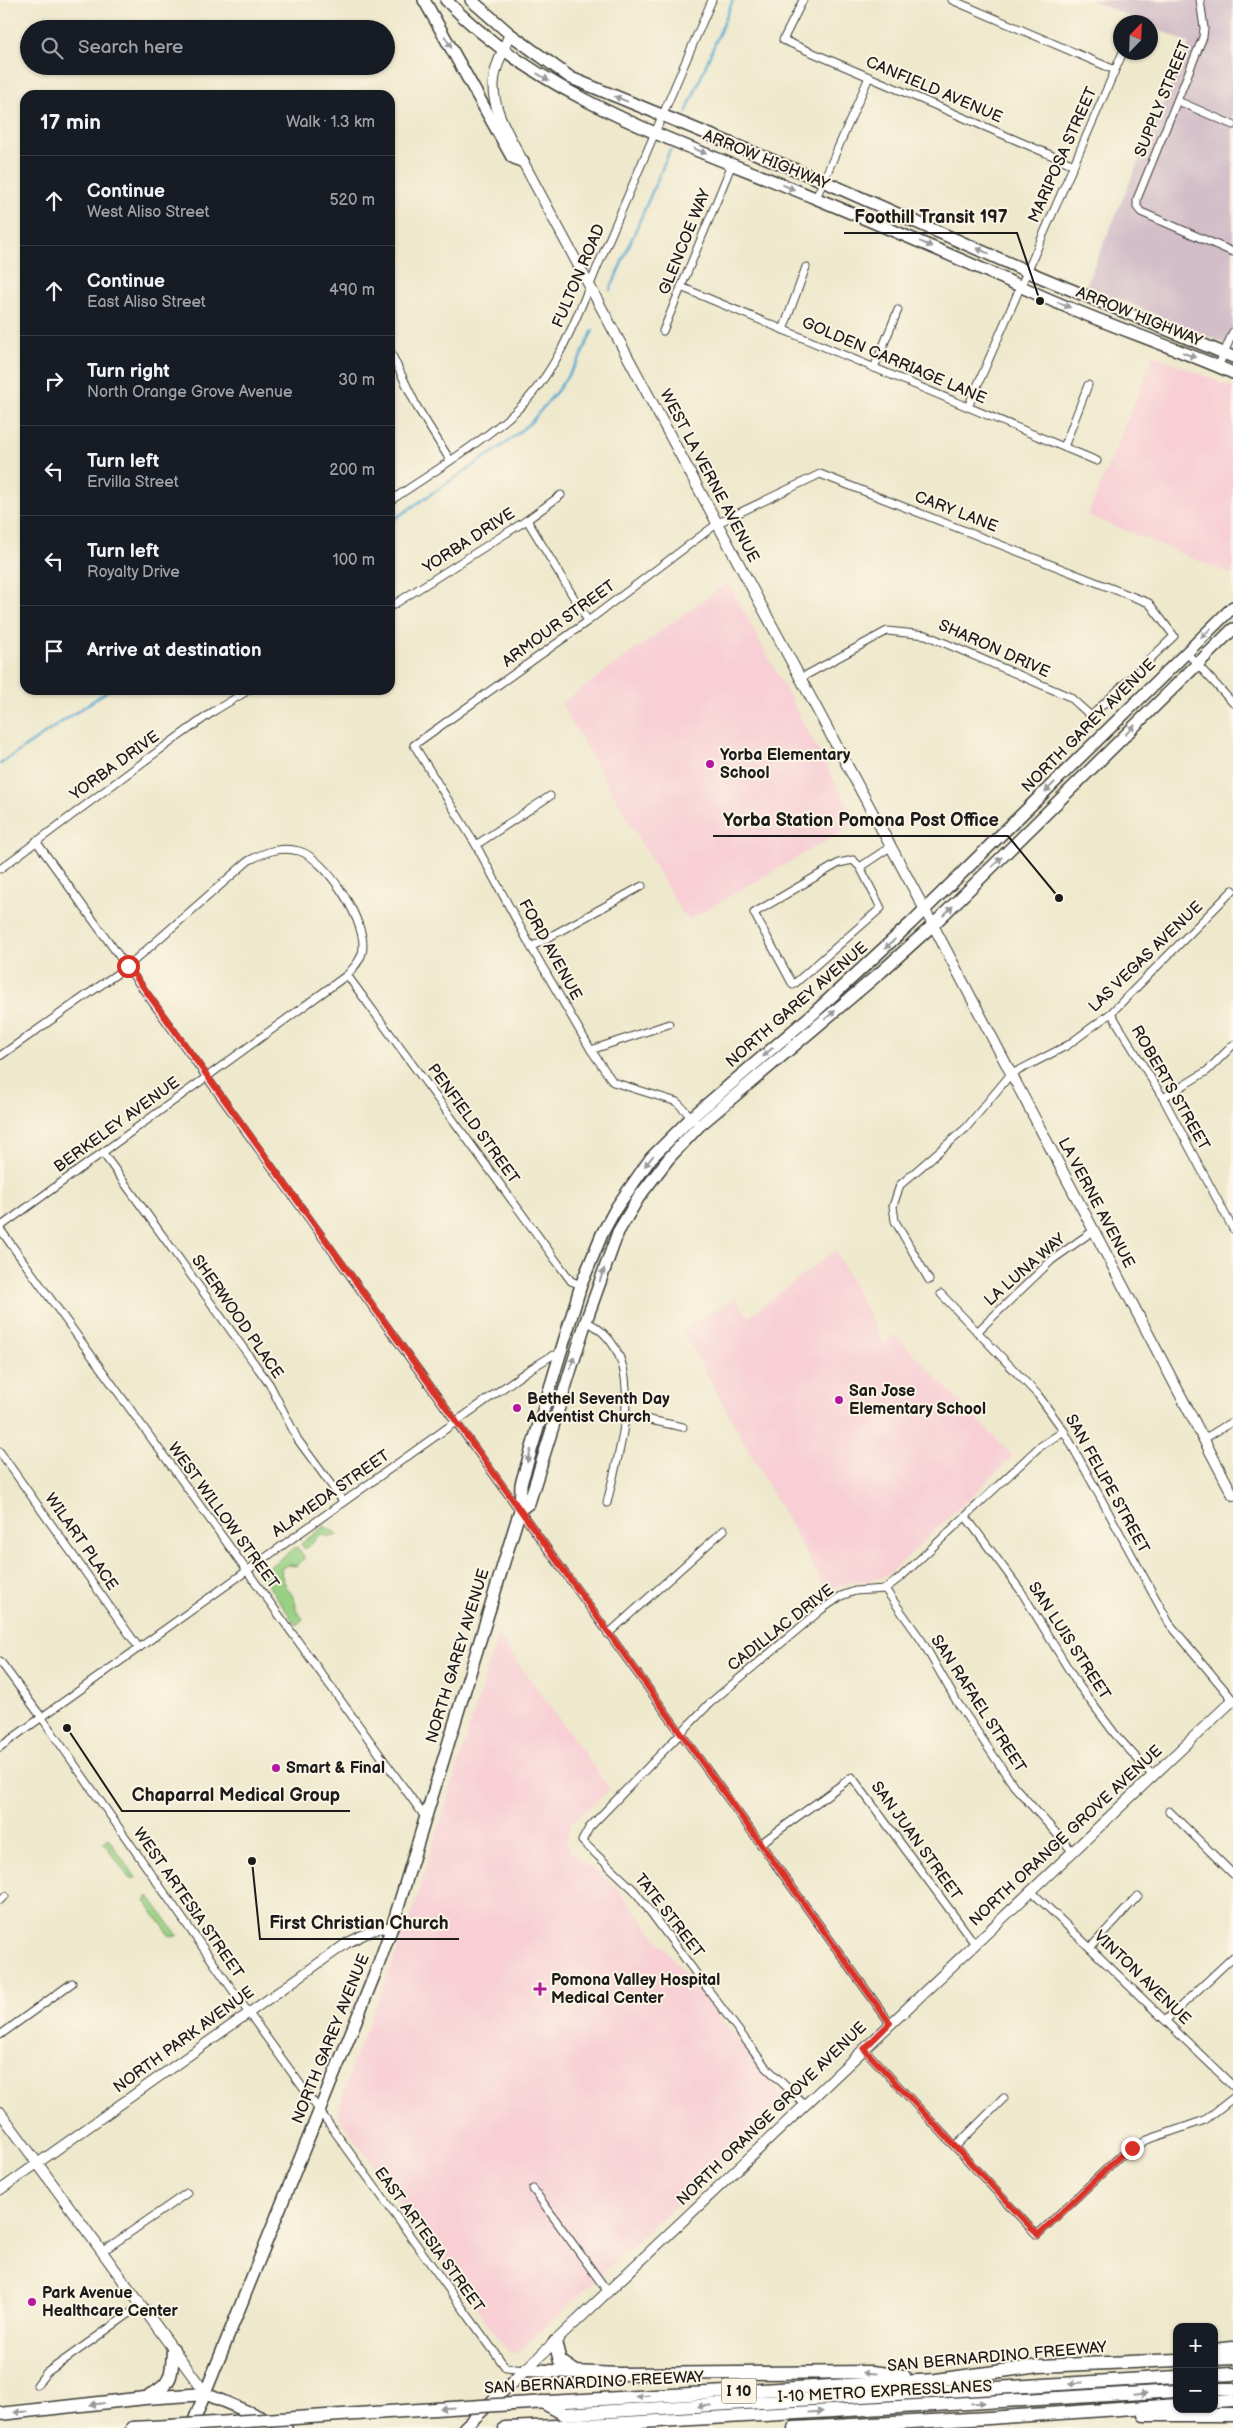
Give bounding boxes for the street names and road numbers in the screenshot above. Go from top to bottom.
street label: SUPPLY STREET [1131,38,1195,160]
street label: CANFIELD AVENUE [863,53,1005,127]
street label: MARIPOSA STREET [1024,84,1102,226]
street label: ARROW HIGHWAY [700,126,833,194]
street label: GLENCOE WAY [655,186,715,298]
street label: FULTON ROAD [549,221,609,331]
street label: ARROW HIGHWAY [1073,283,1206,351]
street label: GOLDEN CARRIAGE LANE [799,313,989,409]
street label: WEST LA VERNE AVENUE [655,386,763,566]
street label: CARY LANE [912,487,1000,537]
street label: YORBA DRIVE [419,504,518,578]
street label: ARMOUR STREET [499,576,620,671]
street label: SHARON DRIVE [936,616,1052,682]
street label: NORTH GAREY AVENUE [1018,655,1160,797]
street label: YORBA DRIVE [66,727,163,805]
street label: FORD AVENUE [514,896,586,1004]
street label: LAS VEGAS AVENUE [1085,898,1207,1016]
street label: NORTH GAREY AVENUE [722,938,872,1072]
street label: ROBERTS STREET [1127,1022,1214,1154]
street label: PENFIELD STREET [423,1060,523,1188]
street label: BERKELEY AVENUE [51,1073,183,1177]
street label: LA VERNE AVENUE [1054,1135,1138,1271]
street label: LA LUNA WAY [981,1229,1070,1310]
street label: SHERWOOD PLACE [187,1251,287,1383]
street label: SAN FELIPE STREET [1061,1411,1153,1557]
street label: WEST WILLOW STREET [163,1439,283,1593]
street label: ALAMEDA STREET [269,1446,394,1542]
street label: WILART PLACE [40,1490,122,1594]
street label: NORTH GAREY AVENUE [422,1566,494,1746]
street label: SAN LUIS STREET [1024,1579,1114,1704]
street label: CADILLAC DRIVE [724,1581,838,1675]
street label: SAN RAFAEL STREET [926,1632,1030,1777]
street label: NORTH ORANGE GROVE AVENUE [966,1742,1166,1930]
street label: SAN JUAN STREET [867,1778,966,1904]
street label: WEST ARTESIA STREET [129,1824,247,1982]
street label: TATE STREET [630,1870,708,1962]
street label: VINTON AVENUE [1090,1927,1194,2029]
street label: NORTH GAREY AVENUE [288,1951,374,2127]
street label: NORTH PARK AVENUE [110,1983,258,2097]
street label: NORTH ORANGE GROVE AVENUE [673,2018,871,2210]
street label: EAST ARTESIA STREET [370,2164,488,2316]
street label: SAN BERNARDINO FREEWAY [887,2338,1108,2376]
street label: SAN BERNARDINO FREEWAY [484,2368,705,2398]
street label: I-10 METRO EXPRESSLANES [777,2377,993,2407]
road number: I 10 [722,2378,756,2404]

